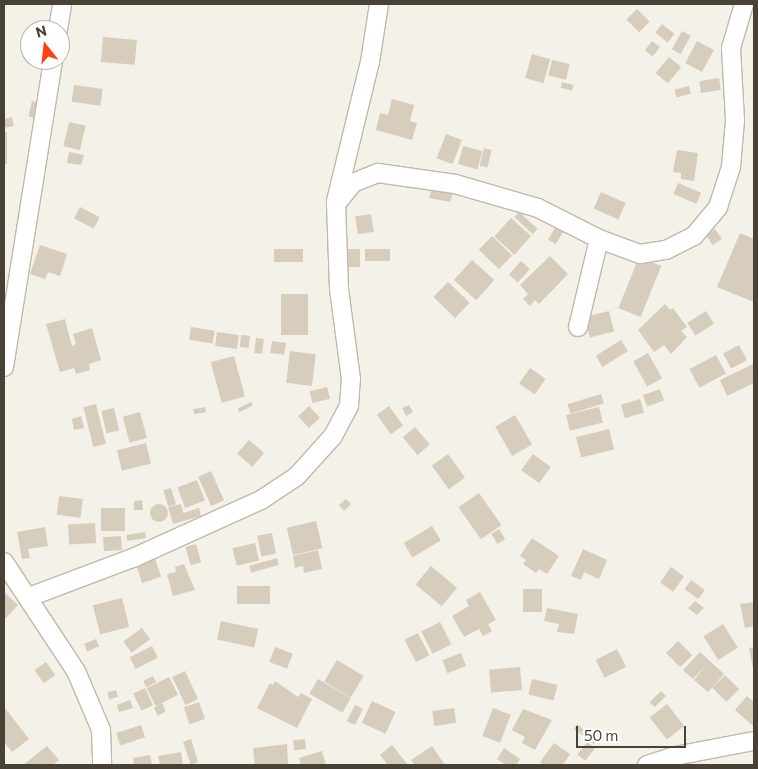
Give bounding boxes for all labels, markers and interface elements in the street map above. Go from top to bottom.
north arrow [20,20,70,70]
text: N [34,21,48,41]
scale bar [578,716,688,748]
text: 50 m [584,726,618,744]

